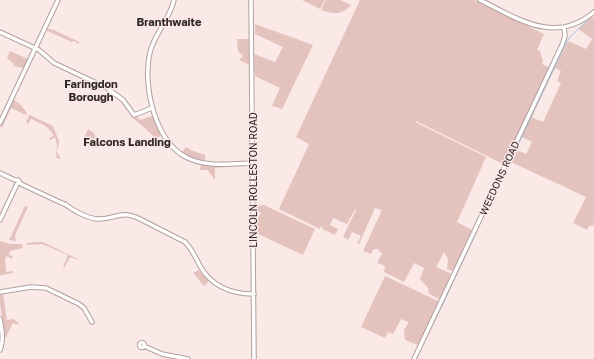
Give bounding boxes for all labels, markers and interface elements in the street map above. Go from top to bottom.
district label: Branthwaite [136,15,202,28]
district label: Faringdon Borough [64,77,118,103]
street label: LINCOLN ROLLESTON ROAD [247,112,259,248]
district label: Falcons Landing [83,135,171,148]
street label: WEEDONS ROAD [477,139,521,217]

